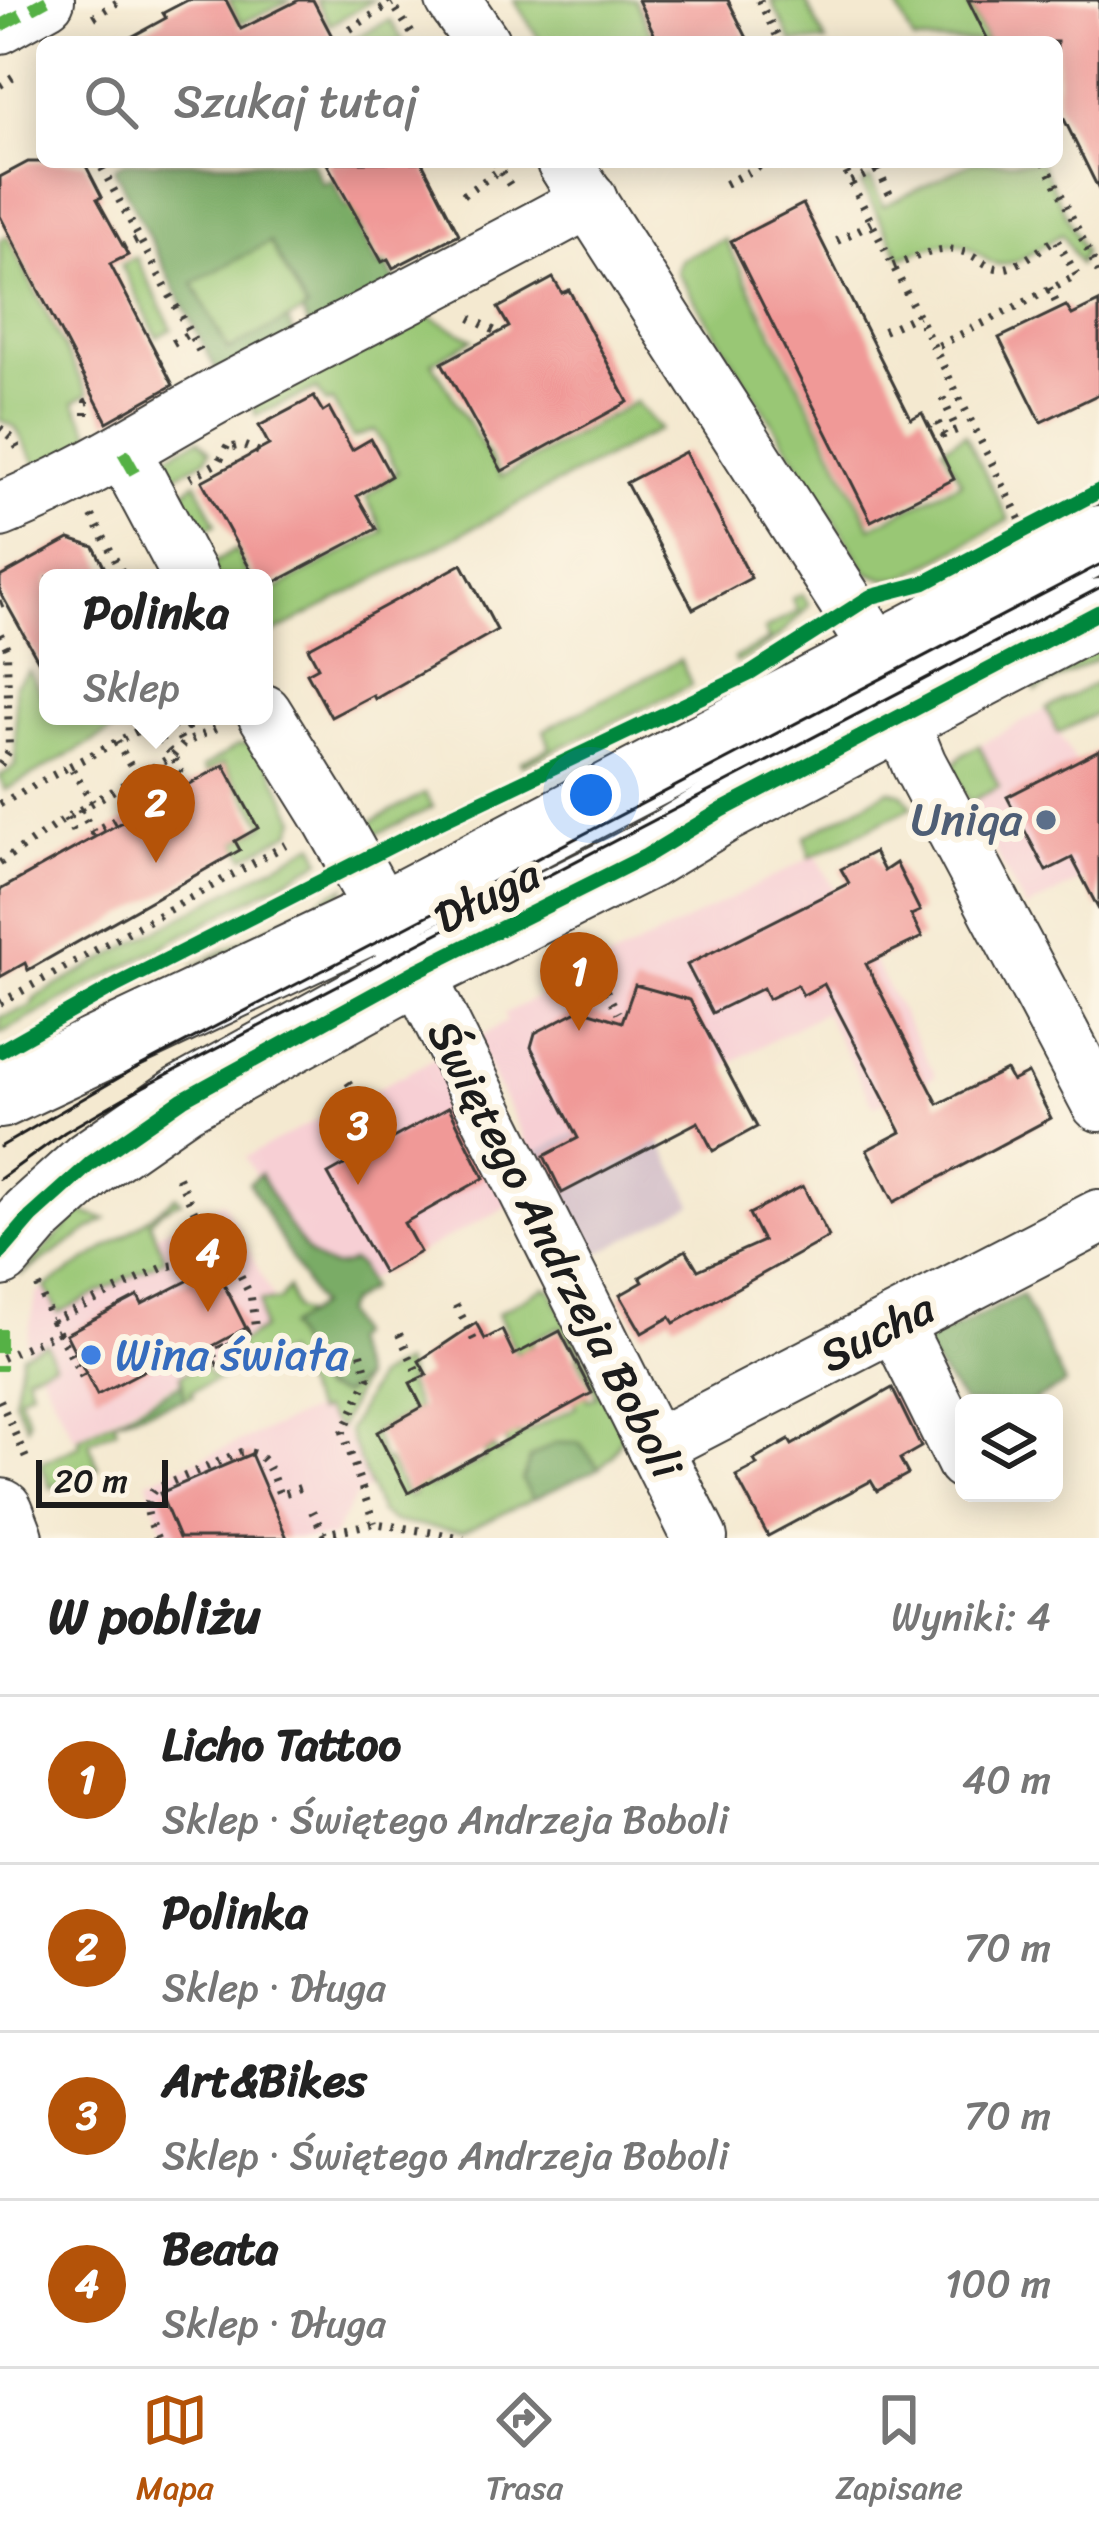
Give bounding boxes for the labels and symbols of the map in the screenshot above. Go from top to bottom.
pin: 2 [117,764,195,863]
your location [561,765,621,825]
place label: Uniqa [911,780,1022,860]
marker: Uniqa [1033,807,1059,833]
street label: Długa [419,835,555,957]
pin: 1 [540,932,618,1031]
street label: Świętego Andrzeja Boboli [404,1005,706,1494]
pin: 3 [319,1086,397,1185]
pin: 4 [169,1213,247,1312]
street label: Sucha [805,1269,949,1395]
place label: Wina świata [115,1315,349,1395]
marker: Wina świata [78,1342,104,1368]
scale bar [36,1454,168,1507]

